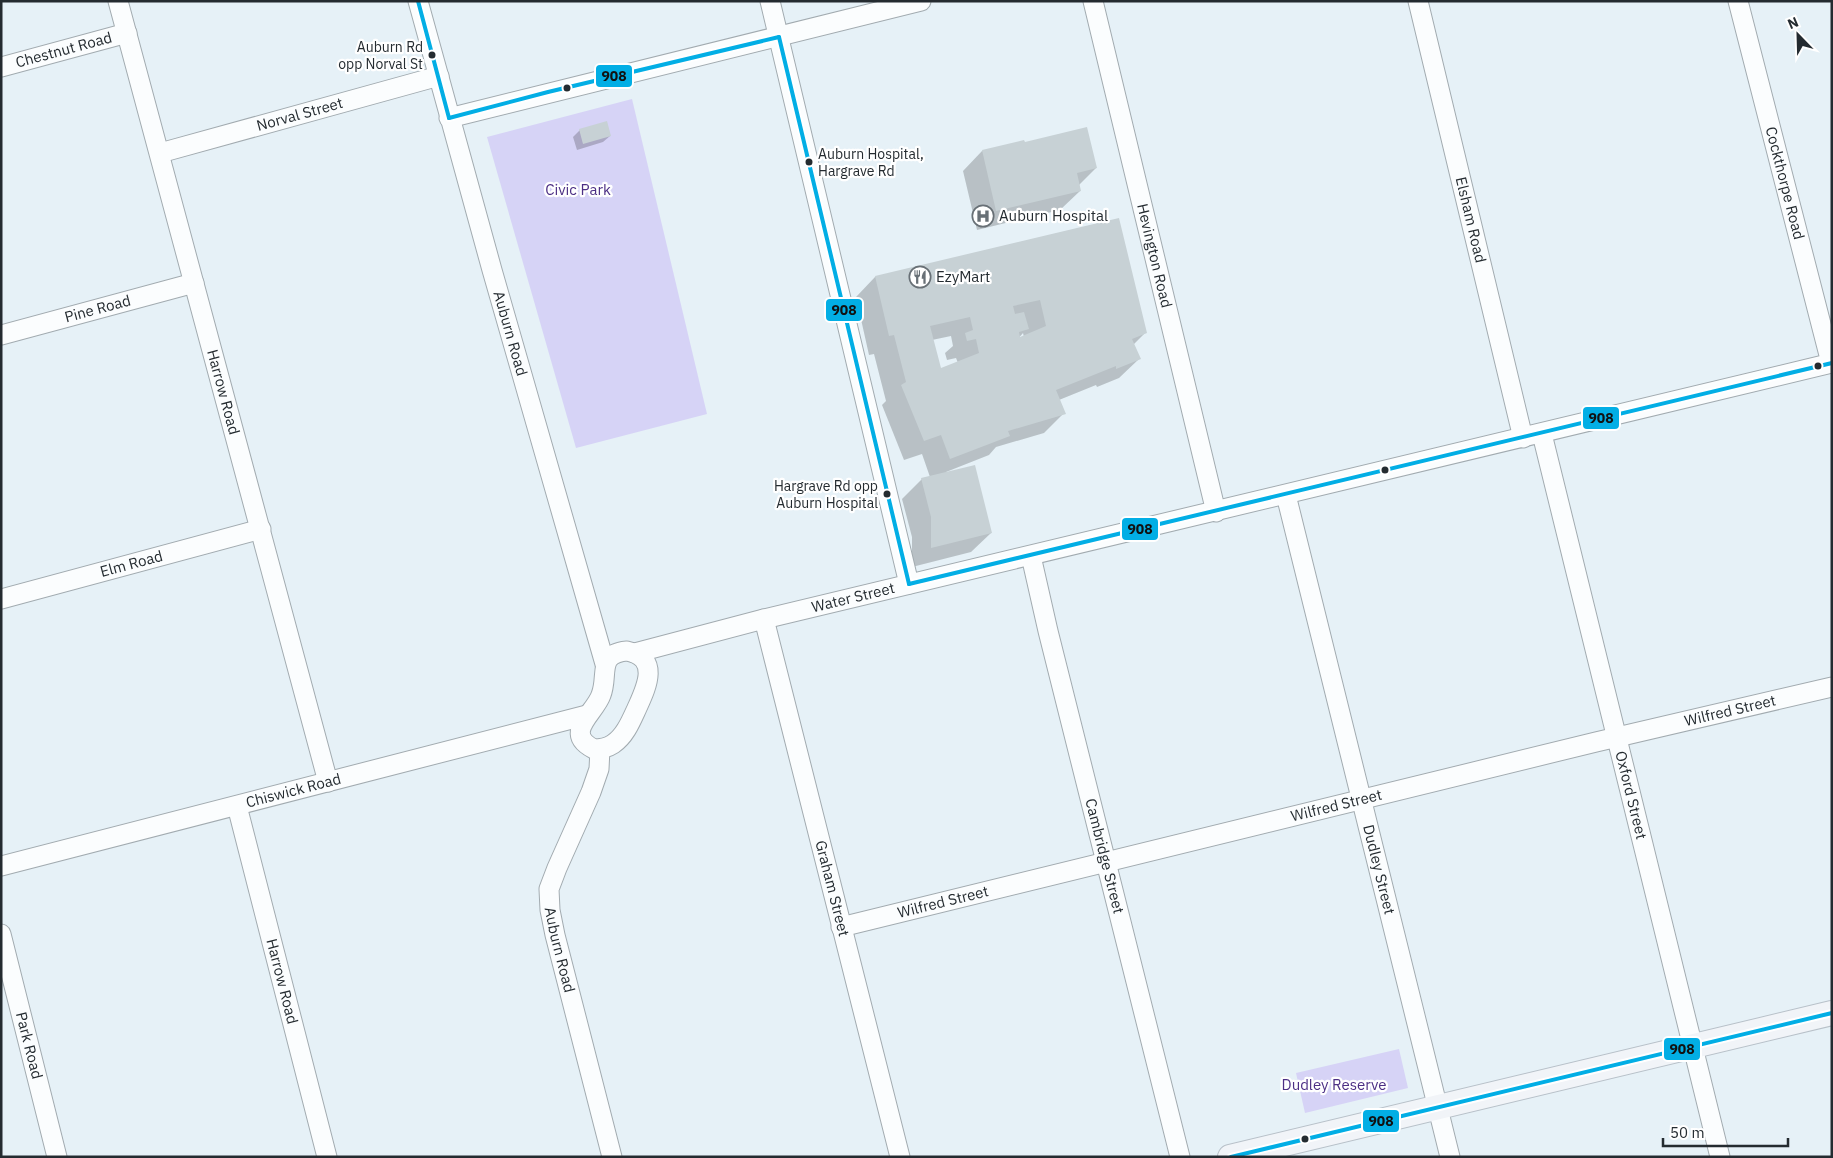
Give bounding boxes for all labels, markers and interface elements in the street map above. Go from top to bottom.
north arrow [1773,10,1823,60]
text: N [1785,13,1801,33]
street label: Chestnut Road [13,28,114,72]
place label: Auburn Rd opp Norval St [338,38,423,73]
marker: Auburn Rd opp Norval St [427,50,437,60]
line badge: 908 [595,64,633,88]
text: 908 [601,67,627,85]
unlabelled marker [562,83,572,93]
street label: Norval Street [254,93,345,135]
street label: Cockthorpe Road [1762,125,1809,241]
place label: Auburn Hospital, Hargrave Rd [818,145,924,180]
marker: Auburn Hospital, Hargrave Rd [804,157,814,167]
street label: Elsham Road [1452,175,1491,265]
park label: Civic Park [545,180,611,199]
street label: Hevington Road [1133,202,1177,310]
hospital icon: Auburn Hospital [971,204,995,228]
place label: Auburn Hospital [999,206,1108,225]
restaurant icon: EzyMart [908,265,932,289]
place label: EzyMart [936,267,990,286]
street label: Auburn Road [489,289,532,378]
street label: Pine Road [62,291,133,326]
line badge: 908 [825,298,863,322]
text: 908 [831,301,857,319]
street label: Harrow Road [203,347,244,437]
unlabelled marker [1813,361,1823,371]
line badge: 908 [1582,406,1620,430]
text: 908 [1588,409,1614,427]
unlabelled marker [1380,465,1390,475]
place label: Hargrave Rd opp Auburn Hospital [774,477,878,512]
marker: Hargrave Rd opp Auburn Hospital [882,489,892,499]
line badge: 908 [1121,517,1159,541]
text: 908 [1127,520,1153,538]
street label: Elm Road [98,546,165,581]
street label: Water Street [809,578,896,616]
street label: Wilfred Street [1682,690,1778,730]
street label: Oxford Street [1611,749,1651,841]
street label: Chiswick Road [244,769,343,812]
street label: Wilfred Street [1289,785,1384,825]
street label: Cambridge Street [1081,796,1129,916]
street label: Dudley Street [1359,823,1400,916]
street label: Graham Street [811,838,854,938]
street label: Wilfred Street [895,881,990,922]
street label: Auburn Road [541,905,579,995]
street label: Harrow Road [262,936,303,1026]
street label: Park Road [12,1010,47,1081]
line badge: 908 [1663,1037,1701,1061]
text: 908 [1669,1040,1695,1058]
park label: Dudley Reserve [1282,1075,1386,1094]
line badge: 908 [1362,1109,1400,1133]
text: 908 [1368,1112,1394,1130]
scale bar [1663,1116,1788,1148]
text: 50 m [1670,1123,1705,1142]
unlabelled marker [1300,1134,1310,1144]

